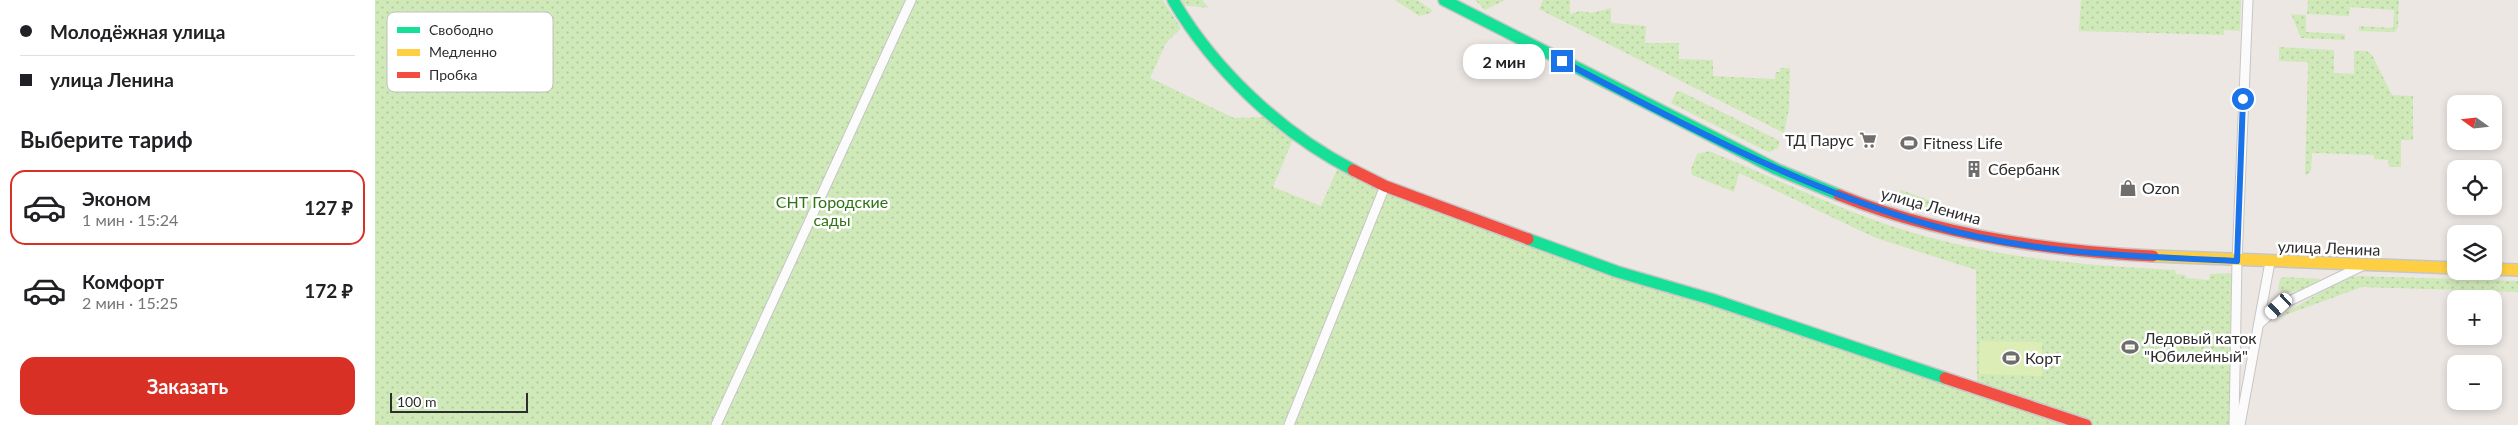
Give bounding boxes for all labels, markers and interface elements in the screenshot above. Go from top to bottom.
legend [387,12,553,92]
text: Молодёжная улица [50,20,225,43]
text: Свободно [429,21,494,38]
text: Медленно [429,43,497,60]
callout: 2 мин [1462,44,1545,78]
route end [1551,50,1573,72]
text: 2 мин [1482,52,1526,71]
text: Пробка [429,66,477,83]
text: улица Ленина [50,68,174,91]
route start [2232,88,2254,110]
north arrow [2447,95,2503,150]
map controls [2447,95,2502,410]
text: Выберите тариф [20,126,193,153]
place label: ТД Парус [1785,130,1854,149]
supermarket icon: ТД Парус [1858,130,1878,150]
sports icon: Fitness Life [1899,133,1919,153]
place label: Fitness Life [1923,133,2003,152]
building icon: Сбербанк [1964,159,1984,179]
place label: Сбербанк [1988,159,2060,178]
button: locate [2447,160,2502,215]
shop icon: Ozon [2118,178,2138,198]
place label: Ozon [2142,178,2180,197]
street label: улица Ленина [1879,183,1983,228]
icon: car [22,185,67,230]
text: Эконом [82,187,151,210]
park label: СНТ Городские сады [776,192,888,229]
text: 127 ₽ [304,196,353,219]
text: 1 мин · 15:24 [82,210,178,229]
button: layers [2447,225,2502,280]
street label: улица Ленина [2277,236,2381,259]
icon: car [22,268,67,313]
text: Комфорт [82,270,164,293]
text: 172 ₽ [304,279,353,302]
car [2262,290,2295,322]
button: + [2447,290,2502,345]
text: 2 мин · 15:25 [82,293,178,312]
place label: Ледовый каток "Юбилейный" [2143,328,2257,365]
sports icon: Ледовый каток "Юбилейный" [2120,337,2140,357]
sports icon: Корт [2001,348,2021,368]
place label: Корт [2025,348,2061,367]
button: − [2447,355,2502,410]
button: Заказать [20,357,355,415]
scale bar [390,390,527,413]
text: 100 m [397,393,436,410]

